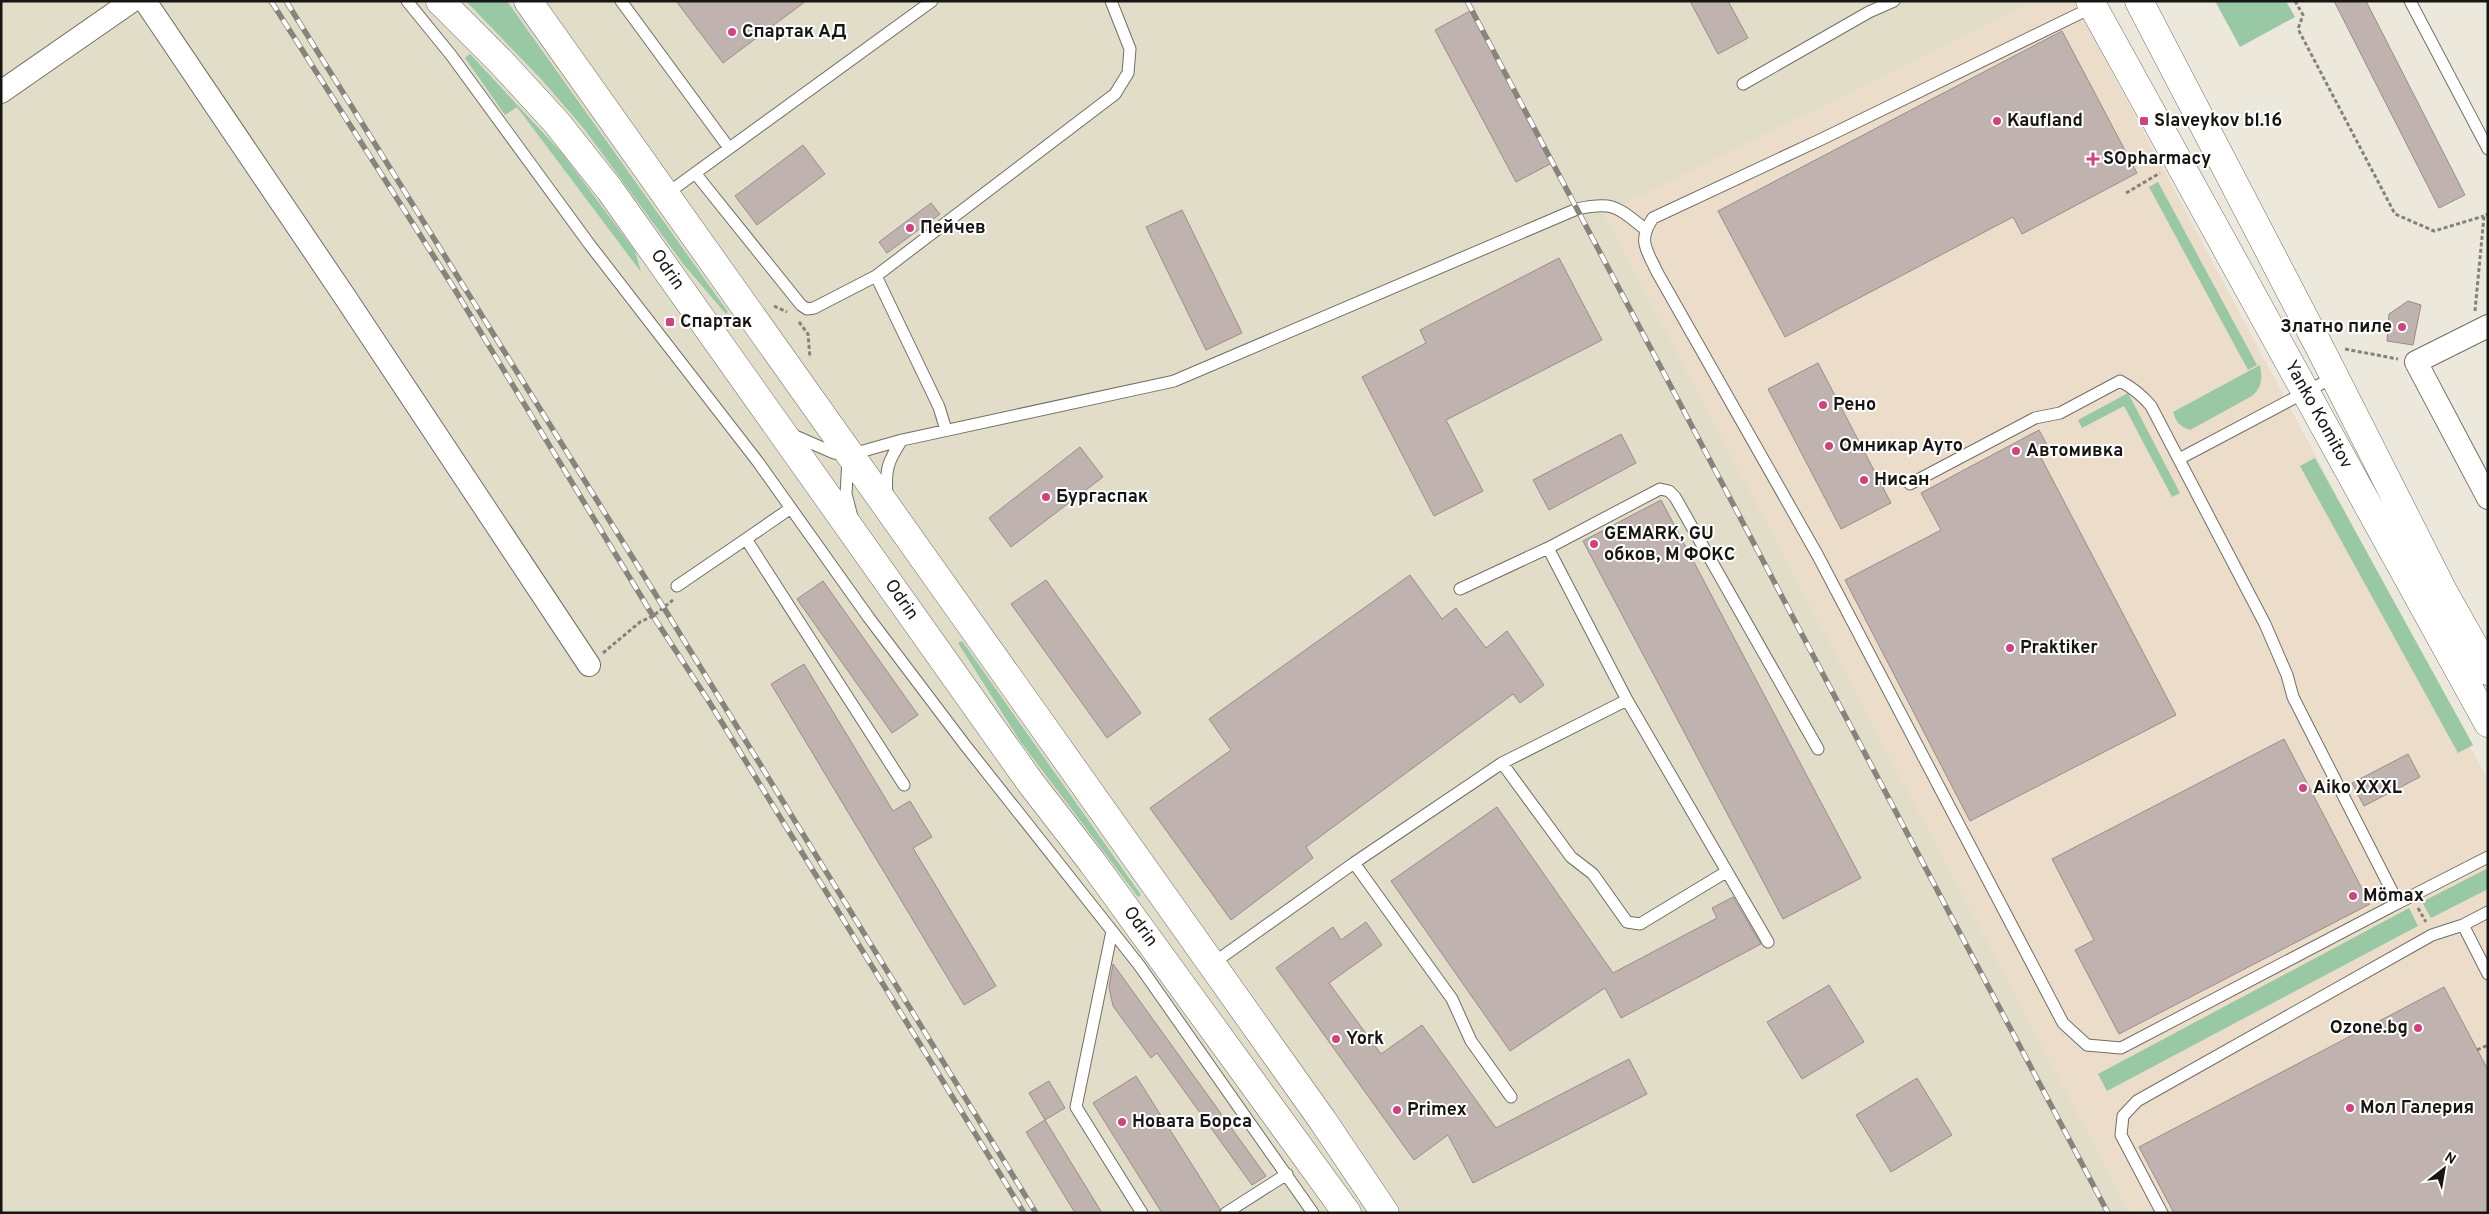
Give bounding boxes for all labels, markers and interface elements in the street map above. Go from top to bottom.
place label: Спартак АД [742,21,847,44]
marker: Спартак АД [726,26,738,38]
place label: Kaufland [2007,110,2083,133]
place label: Slaveykov bl.16 [2154,110,2282,133]
marker: Kaufland [1991,115,2003,127]
marker: Slaveykov bl.16 [2138,115,2150,127]
place label: SOpharmacy [2103,148,2211,171]
marker: SOpharmacy [2087,153,2099,165]
place label: Пейчев [920,217,986,240]
marker: Пейчев [904,222,916,234]
street label: Odrin [645,245,689,295]
place label: Спартак [680,311,753,334]
marker: Спартак [664,316,676,328]
place label: Златно пиле [2280,316,2392,339]
marker: Златно пиле [2396,321,2408,333]
street label: Yanko Komitov [2279,357,2357,473]
place label: Рено [1833,394,1876,417]
marker: Рено [1817,399,1829,411]
place label: Омникар Ауто [1839,435,1963,458]
marker: Омникар Ауто [1823,440,1835,452]
place label: Автомивка [2026,440,2123,463]
marker: Автомивка [2010,445,2022,457]
place label: Нисан [1874,469,1929,492]
marker: Нисан [1858,474,1870,486]
place label: Бургаспак [1056,486,1149,509]
marker: Бургаспак [1040,491,1052,503]
place label: GEMARK, GU обков, М ФОКС [1604,523,1735,567]
marker: GEMARK, GU обков, М ФОКС [1588,538,1600,550]
street label: Odrin [879,575,923,625]
place label: Praktiker [2020,637,2098,660]
marker: Praktiker [2004,642,2016,654]
place label: Aiko XXXL [2313,777,2402,800]
marker: Aiko XXXL [2297,782,2309,794]
place label: Mömax [2363,885,2424,908]
marker: Mömax [2347,890,2359,902]
street label: Odrin [1118,902,1162,952]
place label: Ozone.bg [2330,1017,2408,1040]
marker: Ozone.bg [2412,1022,2424,1034]
place label: York [1346,1028,1384,1051]
marker: York [1330,1033,1342,1045]
place label: Мол Галерия [2360,1097,2474,1120]
place label: Primex [1407,1099,1467,1122]
marker: Мол Галерия [2344,1102,2356,1114]
marker: Primex [1391,1104,1403,1116]
place label: Новата Борса [1132,1111,1252,1134]
marker: Новата Борса [1116,1116,1128,1128]
north arrow [2419,1144,2469,1194]
text: N [2441,1149,2459,1169]

